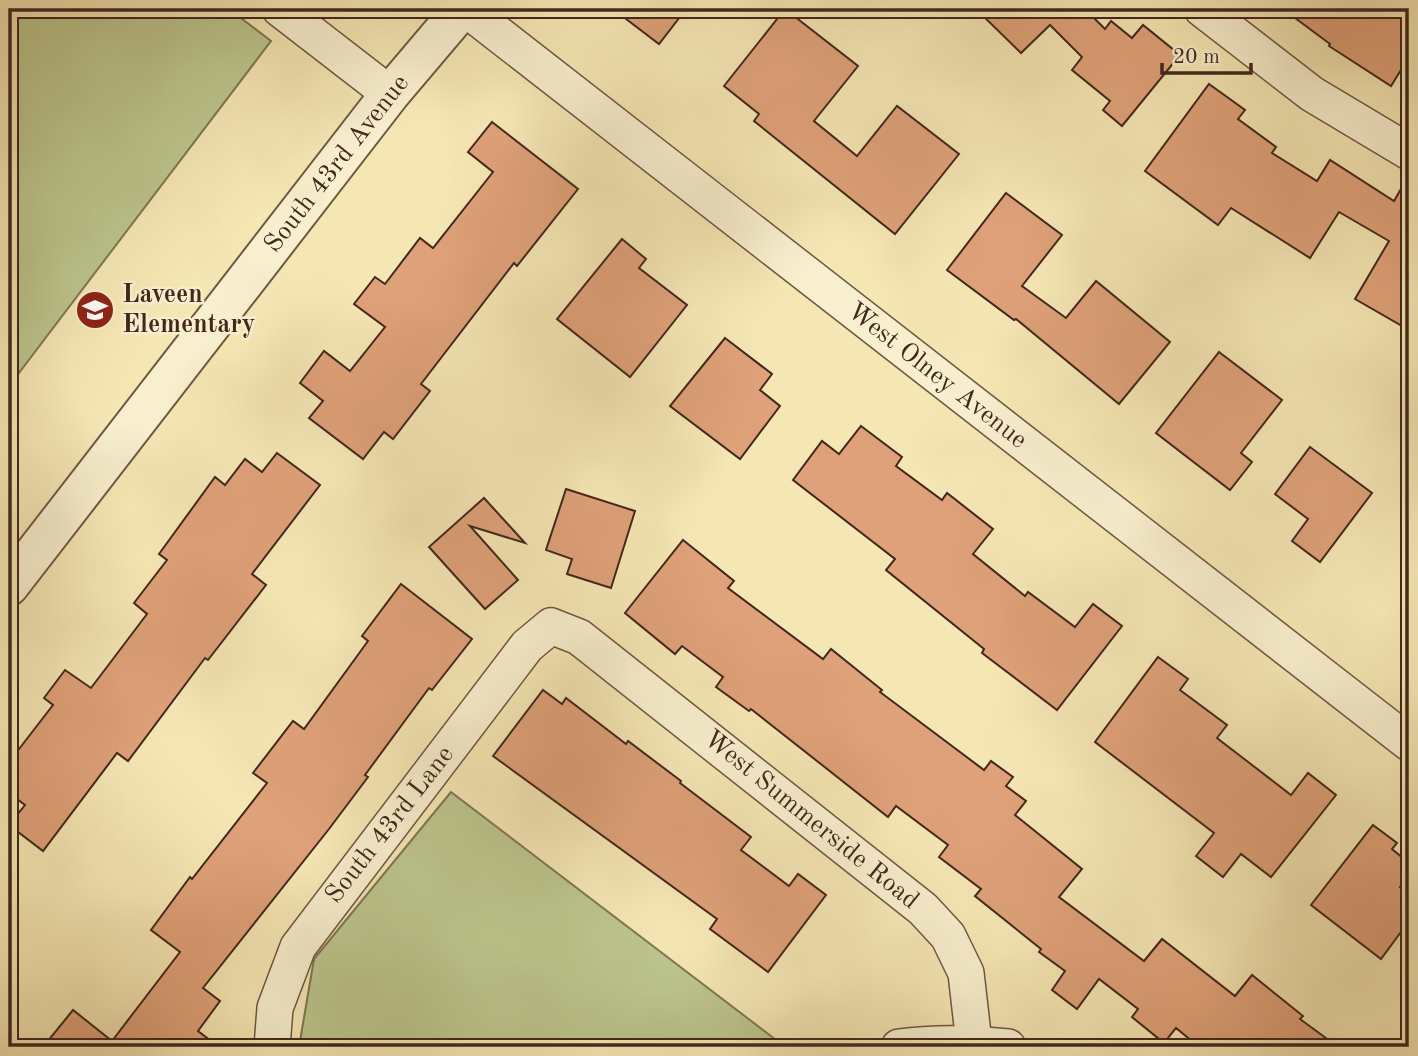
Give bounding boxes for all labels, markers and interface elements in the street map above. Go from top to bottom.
scale bar [1162,32,1252,76]
text: 20 m [1173,47,1220,68]
street label: South 43rd Avenue [260,70,414,258]
place label: Laveen Elementary [122,282,255,338]
school or university icon: Laveen Elementary [74,289,116,331]
street label: West Olney Avenue [842,298,1032,454]
street label: West Summerside Road [699,726,923,914]
street label: South 43rd Lane [321,742,459,908]

